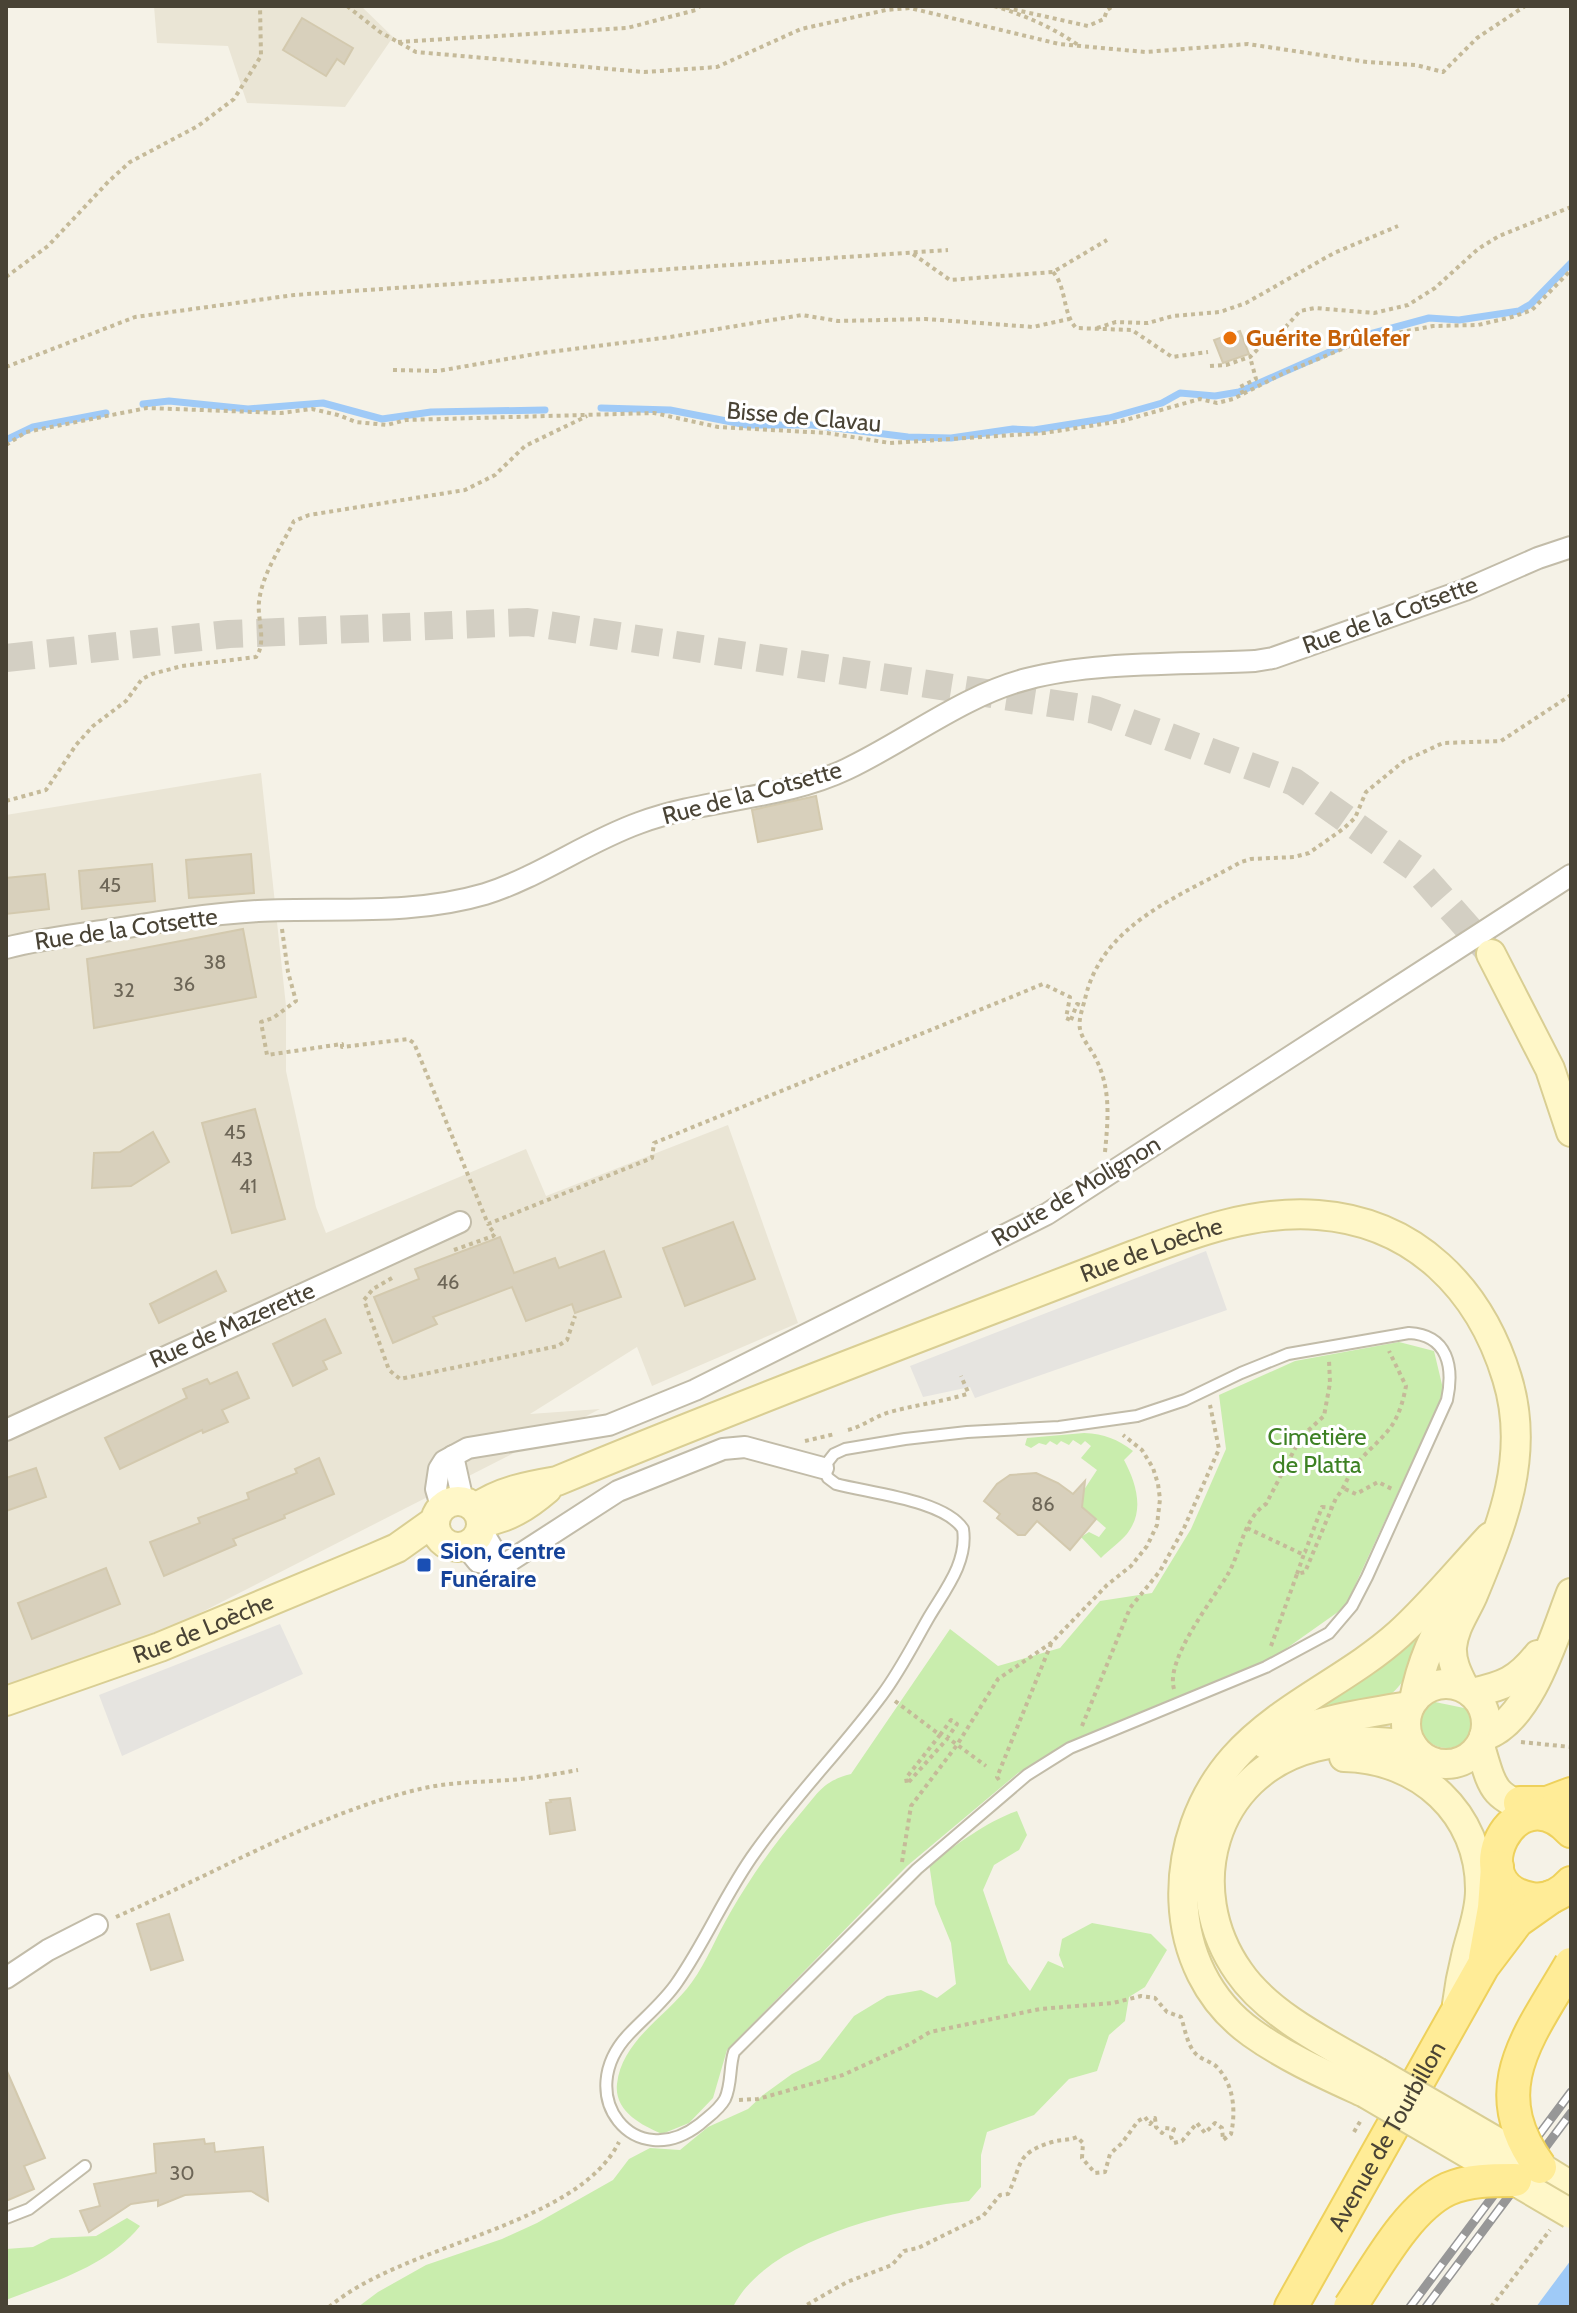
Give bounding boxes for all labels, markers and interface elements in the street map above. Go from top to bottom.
place label: Guérite Brûlefer [1246,323,1410,352]
marker: Guérite Brûlefer [1221,329,1239,347]
street label: Bisse de Clavau [726,395,883,438]
street label: Rue de la Cotsette [1298,569,1481,660]
street label: Rue de la Cotsette [659,755,845,830]
house number: 45 [99,873,121,897]
street label: Rue de la Cotsette [33,901,219,956]
house number: 38 [204,950,226,974]
house number: 36 [173,972,195,996]
house number: 32 [113,978,135,1002]
house number: 45 [224,1120,246,1144]
street label: Route de Molignon [986,1129,1165,1252]
house number: 43 [231,1147,253,1171]
house number: 41 [239,1174,257,1198]
street label: Rue de Loèche [1076,1211,1226,1288]
house number: 46 [437,1270,459,1294]
street label: Rue de Mazerette [145,1275,319,1374]
park label: Cimetière de Platta [1268,1422,1366,1479]
house number: 86 [1031,1492,1055,1516]
place label: Sion, Centre Funéraire [440,1536,566,1593]
marker: Sion, Centre Funéraire [415,1556,433,1574]
street label: Rue de Loèche [129,1587,277,1669]
street label: Avenue de Tourbillon [1322,2036,1452,2236]
house number: 30 [170,2161,194,2185]

